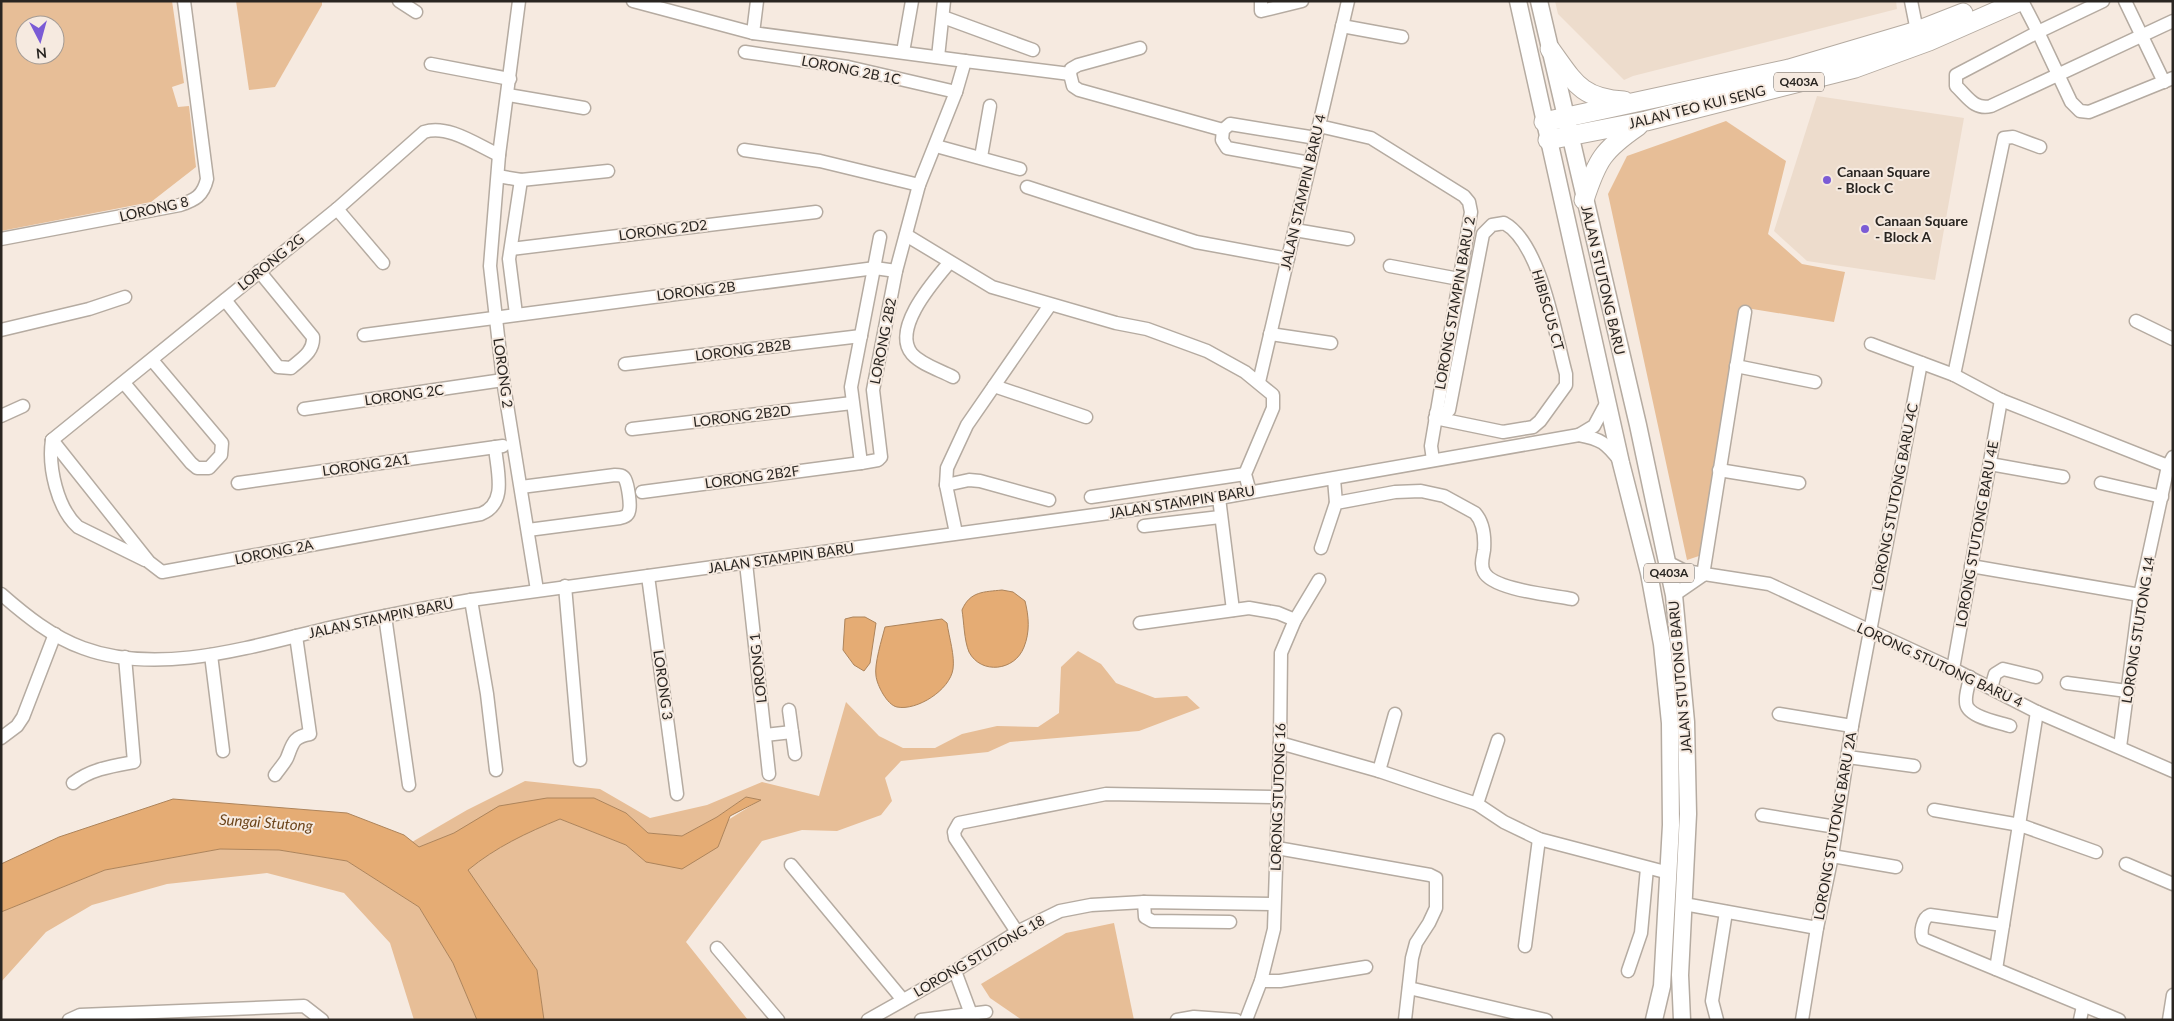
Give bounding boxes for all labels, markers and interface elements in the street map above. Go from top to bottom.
north arrow [15,15,65,65]
text: N [35,44,48,62]
street label: LORONG 2B 1C [800,52,903,88]
road number: Q403A [1774,72,1824,91]
street label: JALAN TEO KUI SENG [1627,81,1767,132]
street label: JALAN STAMPIN BARU 4 [1276,112,1329,271]
place label: Canaan Square - Block C [1837,163,1930,196]
marker: Canaan Square - Block C [1821,174,1833,186]
street label: LORONG 8 [118,192,190,225]
street label: JALAN STUTONG BARU [1578,203,1629,356]
place label: Canaan Square - Block A [1875,212,1968,245]
street label: LORONG STAMPIN BARU 2 [1431,215,1478,391]
street label: LORONG 2D2 [618,216,708,243]
marker: Canaan Square - Block A [1859,223,1871,235]
street label: LORONG 2G [234,230,307,294]
street label: HIBISCUS CT [1529,267,1568,353]
street label: LORONG 2B [655,277,736,304]
street label: LORONG 2B2 [866,296,899,386]
street label: LORONG 2B2B [694,335,792,364]
street label: LORONG 2 [490,337,517,409]
street label: LORONG 2C [363,380,445,408]
street label: LORONG 2B2D [692,401,792,430]
street label: LORONG STUTONG BARU 4C [1868,401,1921,592]
street label: LORONG STUTONG BARU 4E [1952,439,2001,629]
street label: LORONG 2A1 [321,450,411,479]
street label: LORONG 2B2F [703,461,800,492]
street label: JALAN STAMPIN BARU [1108,482,1256,521]
street label: LORONG 2A [233,535,315,567]
street label: JALAN STAMPIN BARU [707,539,855,576]
street label: LORONG STUTONG 14 [2118,555,2157,704]
road number: Q403A [1644,564,1694,582]
street label: JALAN STAMPIN BARU [307,594,455,641]
street label: JALAN STUTONG BARU [1664,600,1695,754]
street label: LORONG STUTONG BARU 4 [1855,619,2026,711]
street label: LORONG 1 [745,632,770,704]
street label: LORONG 3 [650,649,677,721]
street label: LORONG STUTONG 16 [1266,723,1289,871]
street label: LORONG STUTONG BARU 2A [1810,730,1860,921]
water label: Sungai Stutong [219,810,314,834]
street label: LORONG STUTONG 18 [910,911,1047,1000]

